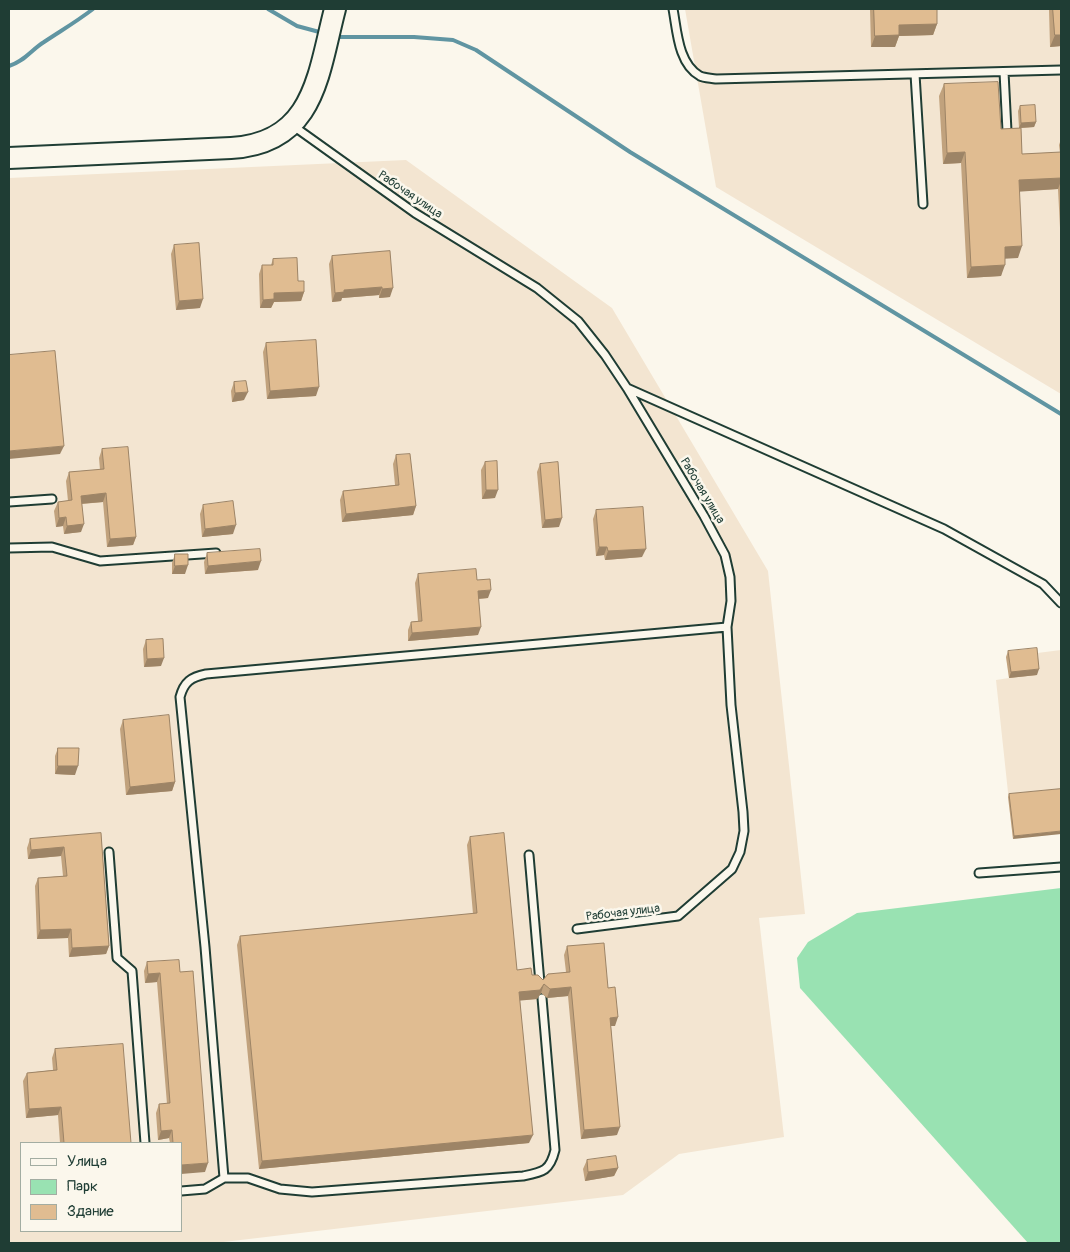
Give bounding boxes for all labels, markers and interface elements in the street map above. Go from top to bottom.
street label: Рабочая улица [375,168,445,222]
street label: Рабочая улица [677,455,727,527]
street label: Рабочая улица [585,901,661,925]
legend [20,1142,182,1232]
text: Улица [67,1152,107,1171]
text: Парк [67,1177,98,1196]
text: Здание [67,1202,114,1221]

